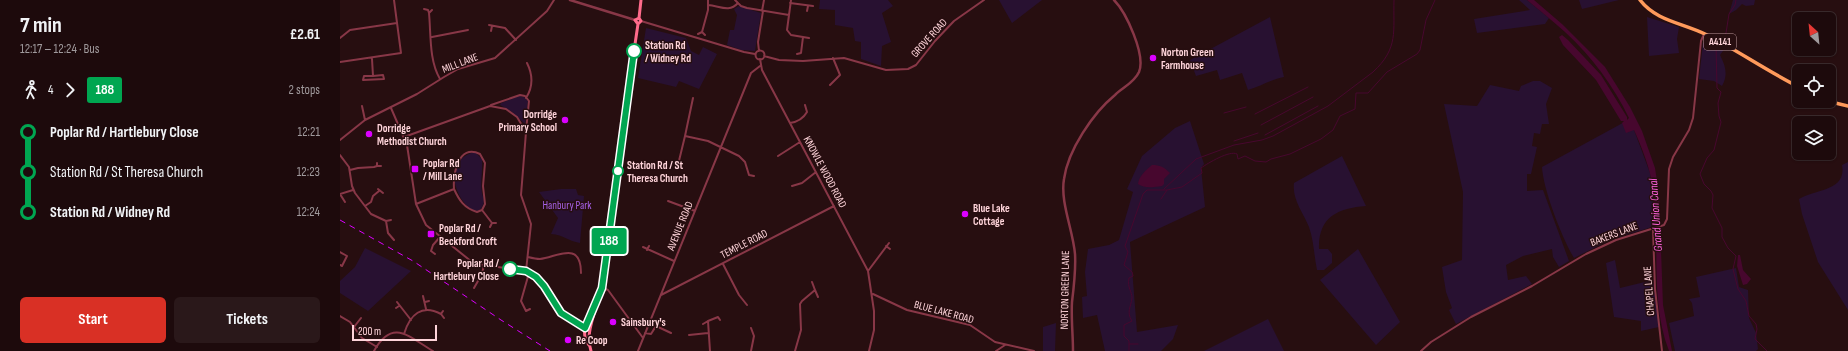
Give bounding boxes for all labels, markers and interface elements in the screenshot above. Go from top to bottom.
text: 7 min [20,12,62,39]
north arrow [1792,12,1836,56]
map controls [1792,12,1836,160]
street label: GROVE ROAD [908,16,950,60]
text: £2.61 [290,25,320,44]
road number: A4141 [1704,34,1736,50]
place label: Station Rd / Widney Rd [645,39,691,65]
text: 12:17 – 12:24 · Bus [20,41,99,57]
marker: Station Rd / Widney Rd [626,43,642,59]
place label: Norton Green Farmhouse [1161,46,1214,72]
street label: MILL LANE [440,50,480,76]
marker: Norton Green Farmhouse [1148,53,1158,63]
button: locate [1792,64,1836,108]
icon: walk [20,79,42,101]
icon: forward [59,79,81,101]
text: 188 [95,81,114,98]
text: 4 [48,82,53,98]
text: 2 stops [289,82,320,98]
place label: Dorridge Primary School [499,108,557,134]
marker: Dorridge Primary School [560,115,570,125]
button: layers [1792,116,1836,160]
place label: Dorridge Methodist Church [377,122,447,148]
text: Poplar Rd / Hartlebury Close [50,123,199,142]
text: 12:21 [298,124,320,140]
marker: Dorridge Methodist Church [364,129,374,139]
street label: KNOWLE WOOD ROAD [801,134,849,210]
place label: Poplar Rd / Mill Lane [423,157,462,183]
place label: Station Rd / St Theresa Church [627,159,688,185]
text: Station Rd / St Theresa Church [50,163,203,182]
text: 12:23 [297,164,320,180]
marker: Poplar Rd / Mill Lane [410,164,420,174]
marker: Station Rd / St Theresa Church [612,165,624,177]
water label: Grand Union Canal [1646,177,1666,252]
park label: Hanbury Park [542,199,592,212]
street label: AVENUE ROAD [664,200,696,253]
place label: Blue Lake Cottage [973,202,1010,228]
text: Station Rd / Widney Rd [50,203,170,222]
text: 12:24 [297,204,320,220]
marker: Blue Lake Cottage [960,209,970,219]
street label: BAKERS LANE [1589,219,1639,249]
place label: Poplar Rd / Beckford Croft [439,222,497,248]
street label: TEMPLE ROAD [718,227,770,261]
line badge: 188 [586,228,632,254]
marker: Poplar Rd / Beckford Croft [426,229,436,239]
text: 188 [600,232,618,249]
street label: NORTON GREEN LANE [1058,250,1072,330]
place label: Poplar Rd / Hartlebury Close [434,257,499,283]
marker: Poplar Rd / Hartlebury Close [502,261,518,277]
street label: CHAPEL LANE [1641,266,1657,316]
button: Start [20,297,166,343]
button: Tickets [174,297,320,343]
street label: BLUE LAKE ROAD [913,298,975,326]
place label: Sainsbury's [621,316,666,329]
marker: Sainsbury's [608,317,618,327]
scale bar [352,323,437,342]
text: 200 m [358,325,381,338]
place label: Re Coop [576,334,608,347]
marker: Re Coop [563,335,573,345]

